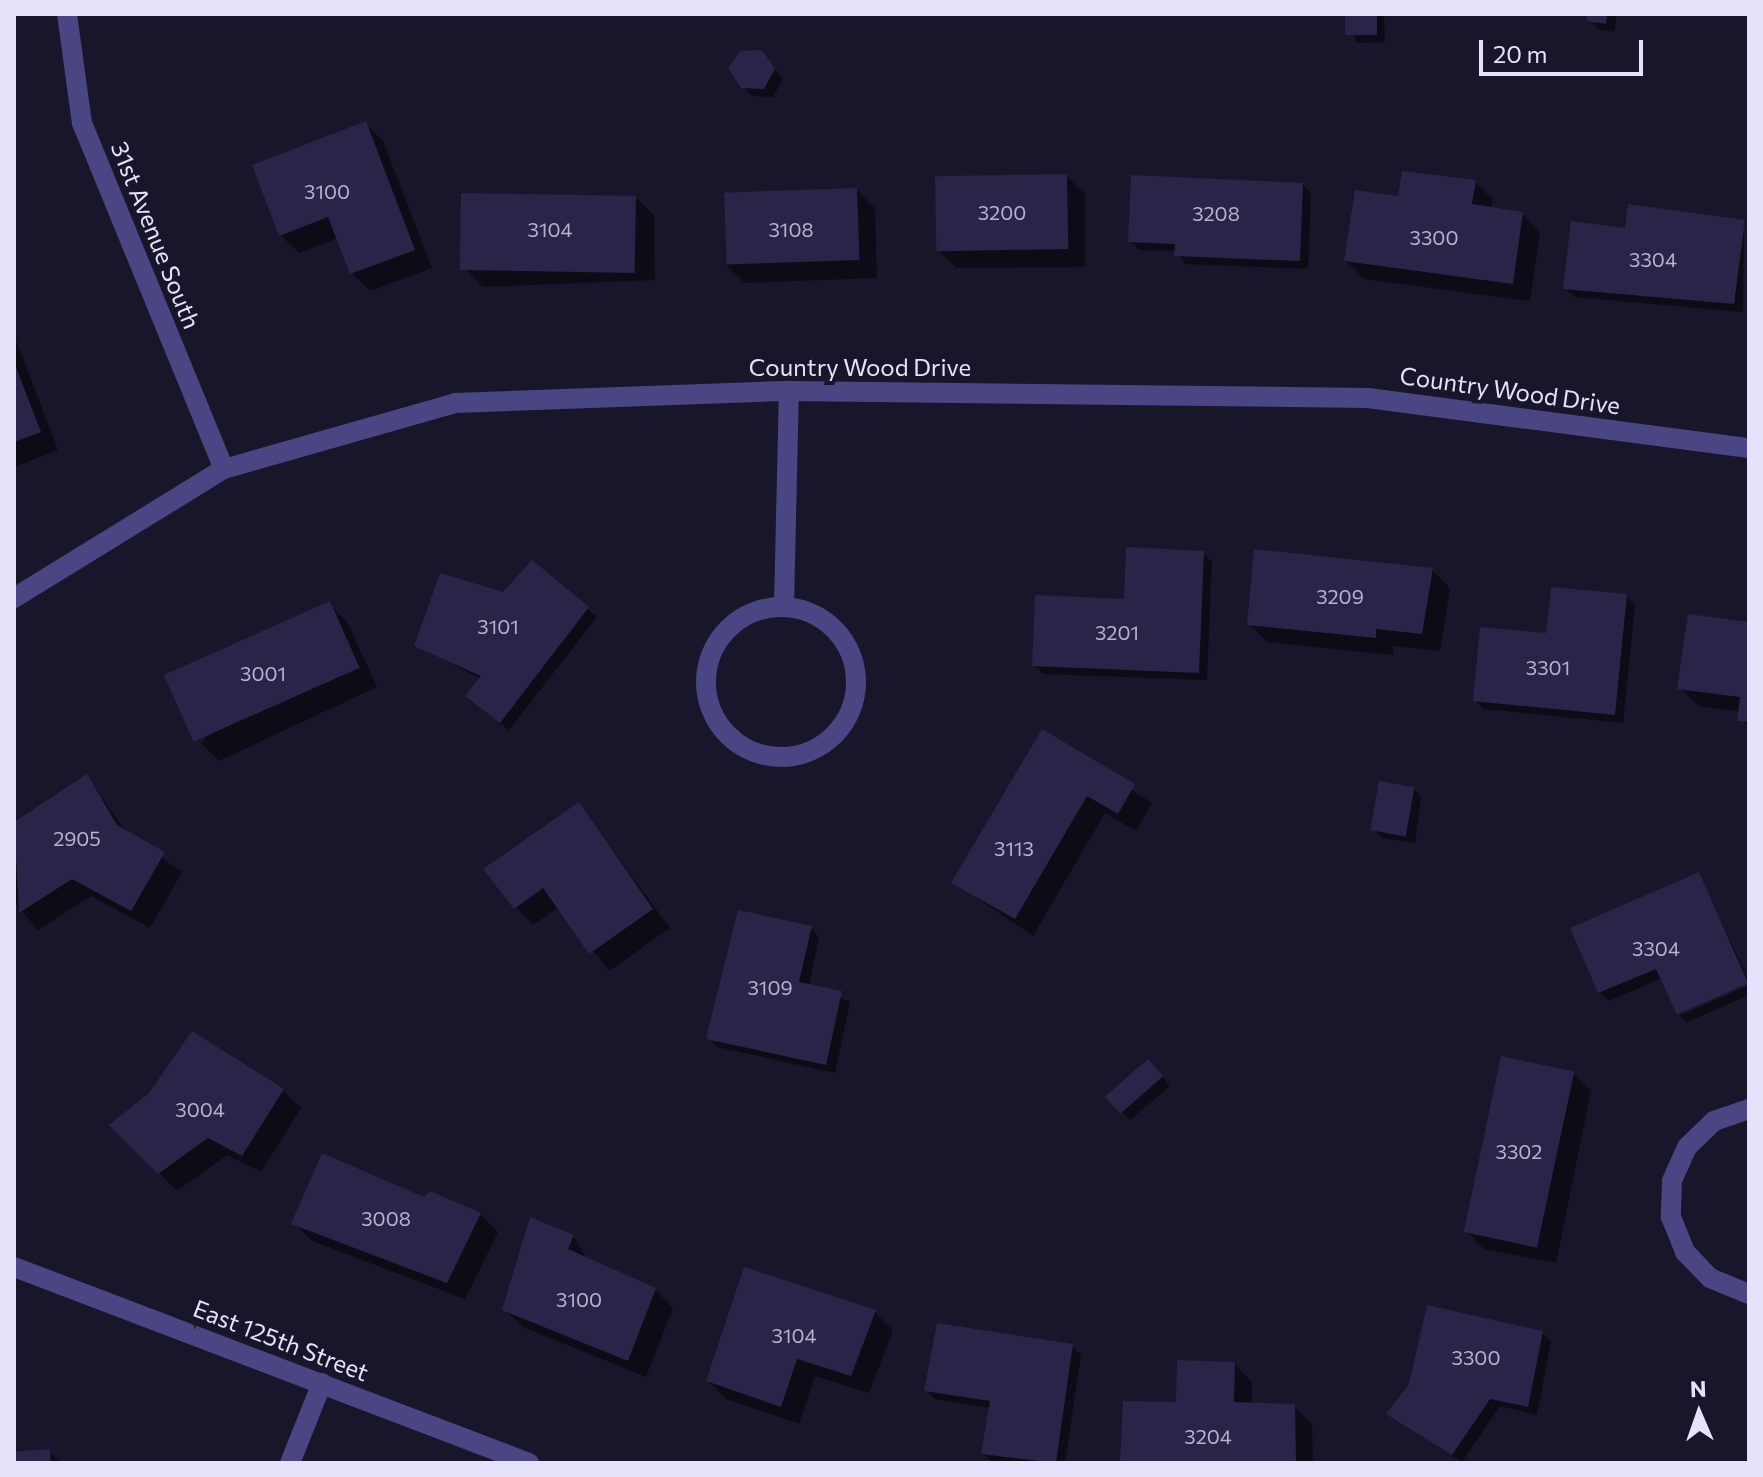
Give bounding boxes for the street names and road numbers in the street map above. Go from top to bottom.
street label: 31st Avenue South [105,137,207,333]
street label: Country Wood Drive [749,353,971,381]
street label: Country Wood Drive [1398,360,1622,420]
street label: East 125th Street [189,1293,373,1387]

